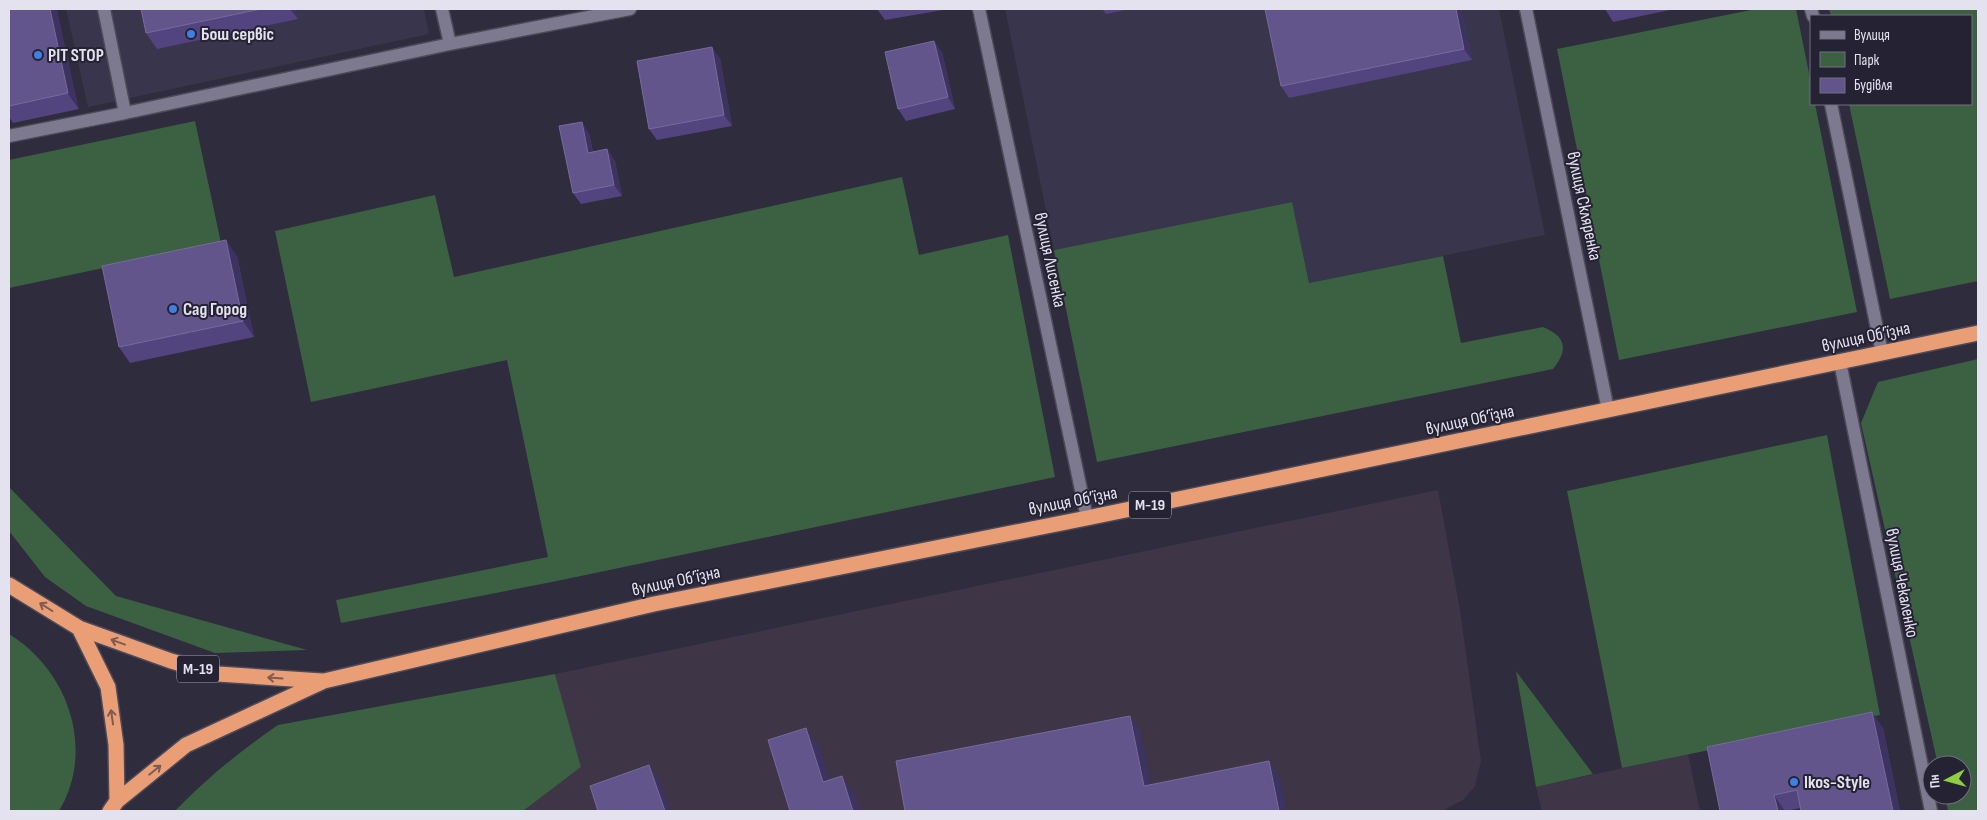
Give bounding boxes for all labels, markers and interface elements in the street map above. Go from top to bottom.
legend [1810,15,1972,105]
place label: Бош сервіс [201,24,274,45]
text: Вулиця [1854,26,1890,45]
marker: Бош сервіс [185,28,197,40]
place label: PIT STOP [48,45,104,66]
marker: PIT STOP [32,49,44,61]
text: Парк [1854,51,1880,70]
text: Будівля [1854,76,1893,95]
street label: вулиця Скляренка [1562,150,1606,262]
street label: вулиця Лисенка [1030,211,1070,309]
place label: Сад Город [183,299,247,320]
marker: Сад Город [167,303,179,315]
street label: вулиця Об’їзна [1820,317,1912,357]
street label: вулиця Об’їзна [1424,400,1516,440]
street label: вулиця Об’їзна [1027,482,1119,520]
road number: М-19 [1129,492,1171,518]
street label: вулиця Чекаленко [1881,527,1923,639]
street label: вулиця Об’їзна [630,561,722,601]
one-way arrow [39,602,53,613]
one-way arrow [111,637,126,646]
road number: М-19 [177,656,219,682]
one-way arrow [267,673,283,682]
one-way arrow [107,709,117,725]
north arrow [1922,755,1972,805]
one-way arrow [149,764,162,775]
place label: Ikos-Style [1804,772,1870,793]
text: Пн [1925,774,1944,789]
marker: Ikos-Style [1788,776,1800,788]

